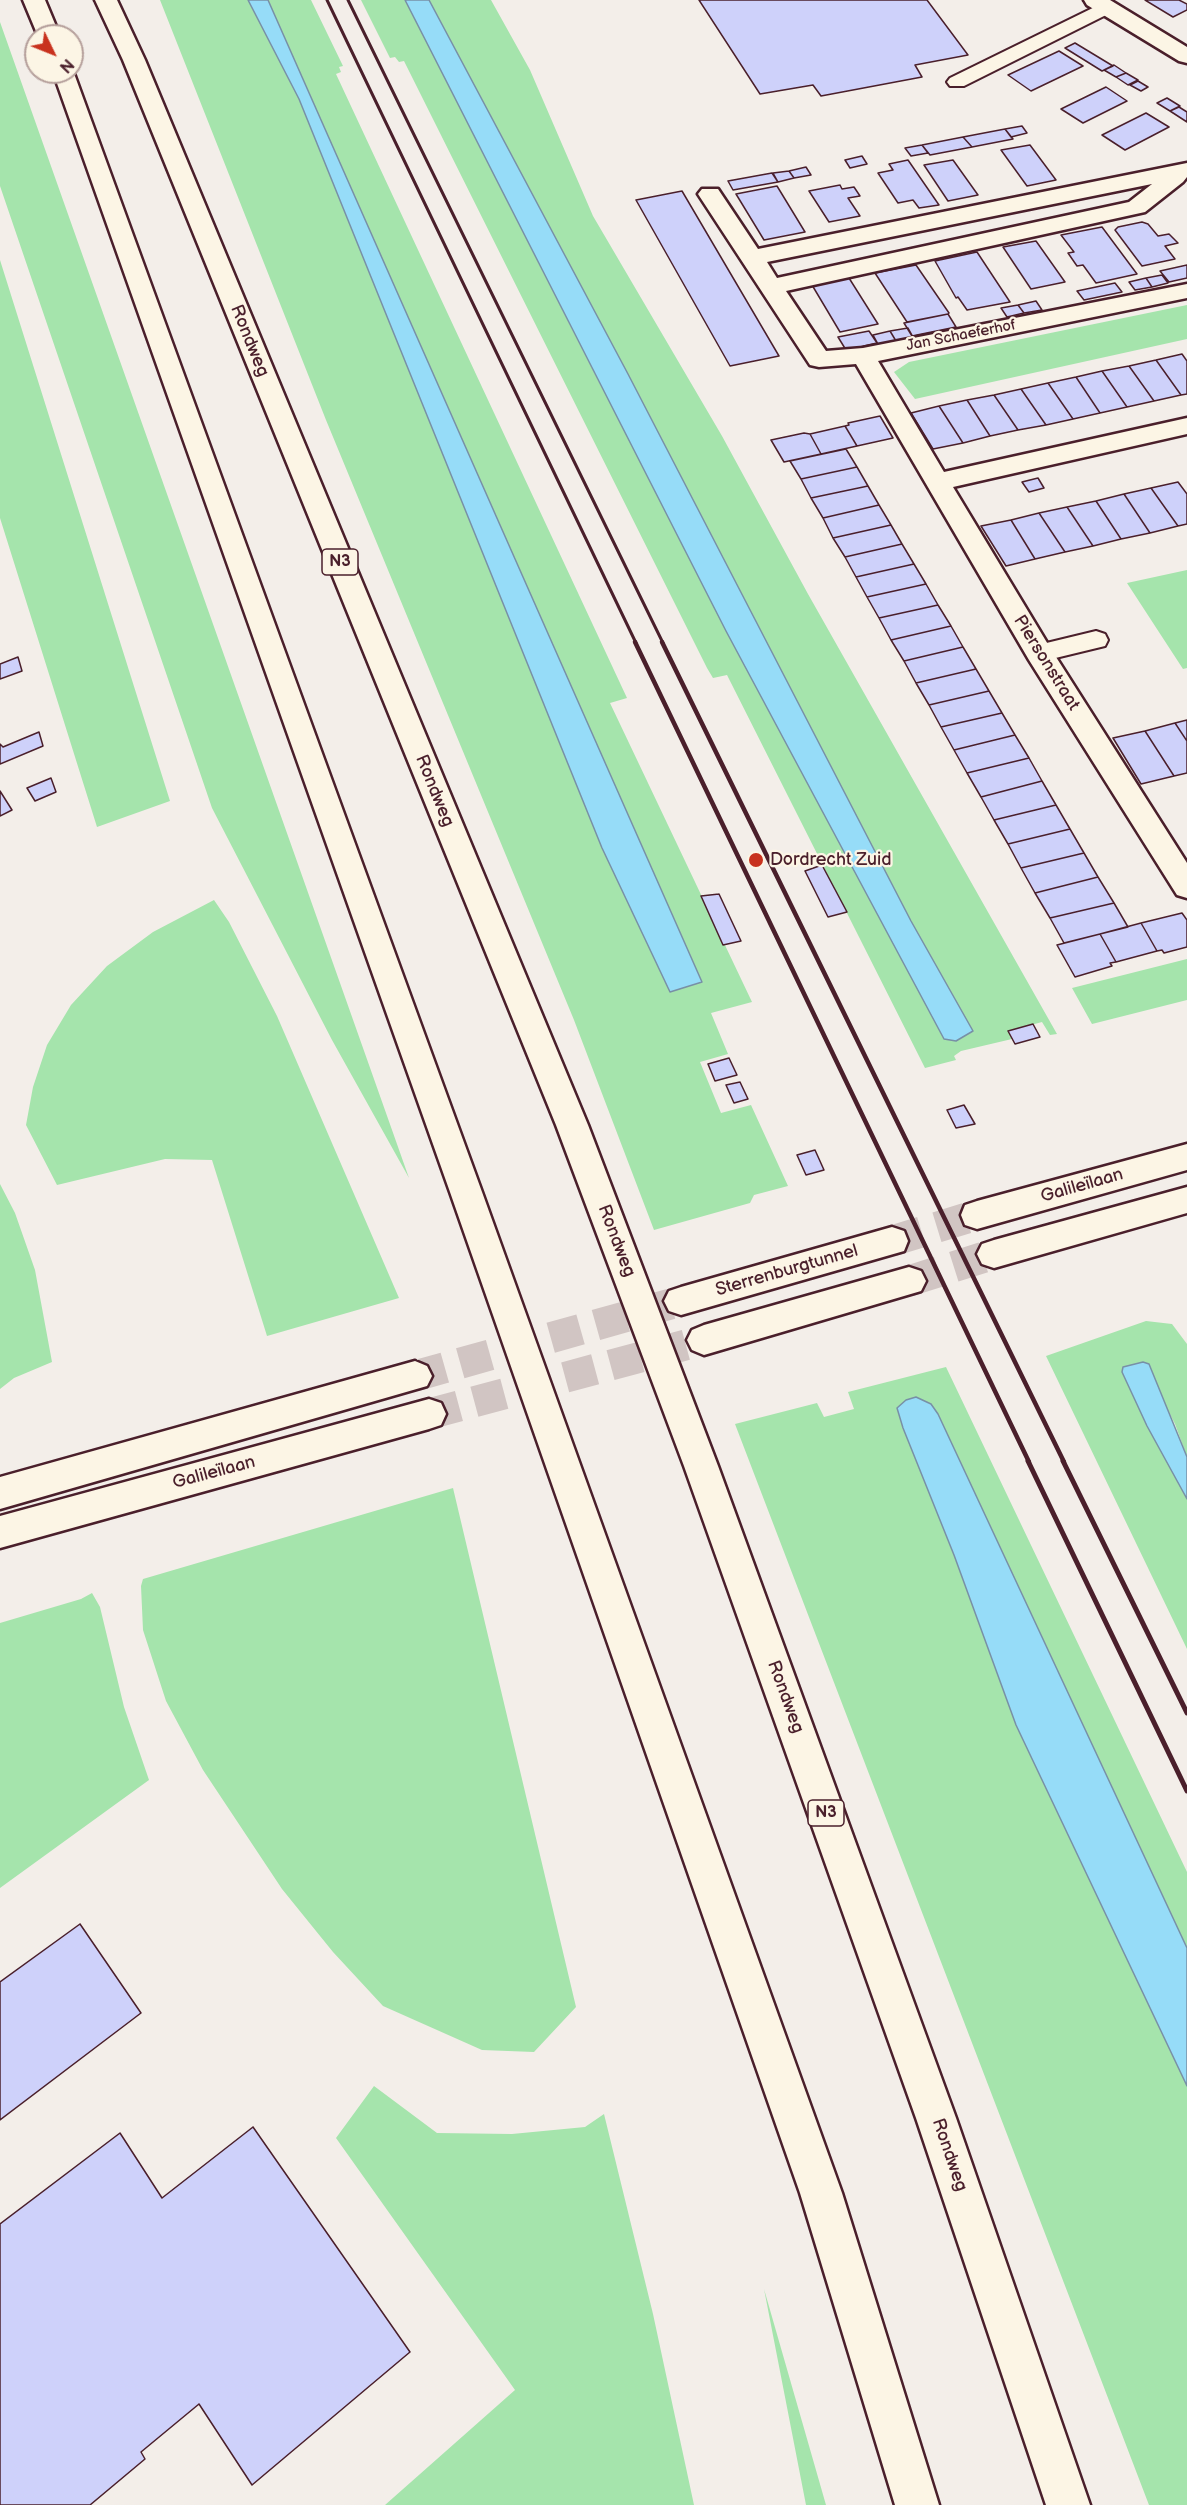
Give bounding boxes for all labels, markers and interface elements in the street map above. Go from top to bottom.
north arrow [24,24,84,84]
text: N [55,54,77,76]
street label: Rondweg [225,302,273,380]
street label: Jan Schaeferhof [905,317,1017,355]
road number: N3 [322,549,358,575]
street label: Piersonstraat [1008,611,1084,715]
street label: Rondweg [410,752,458,830]
place label: Dordrecht Zuid [770,849,891,871]
marker: Dordrecht Zuid [747,851,765,869]
street label: Galileïlaan [1038,1164,1126,1208]
street label: Rondweg [592,1202,640,1280]
street label: Sterrenburgtunnel [713,1240,861,1302]
street label: Galileïlaan [170,1452,258,1494]
street label: Rondweg [762,1658,808,1736]
road number: N3 [808,1800,844,1826]
street label: Rondweg [926,2116,972,2194]

